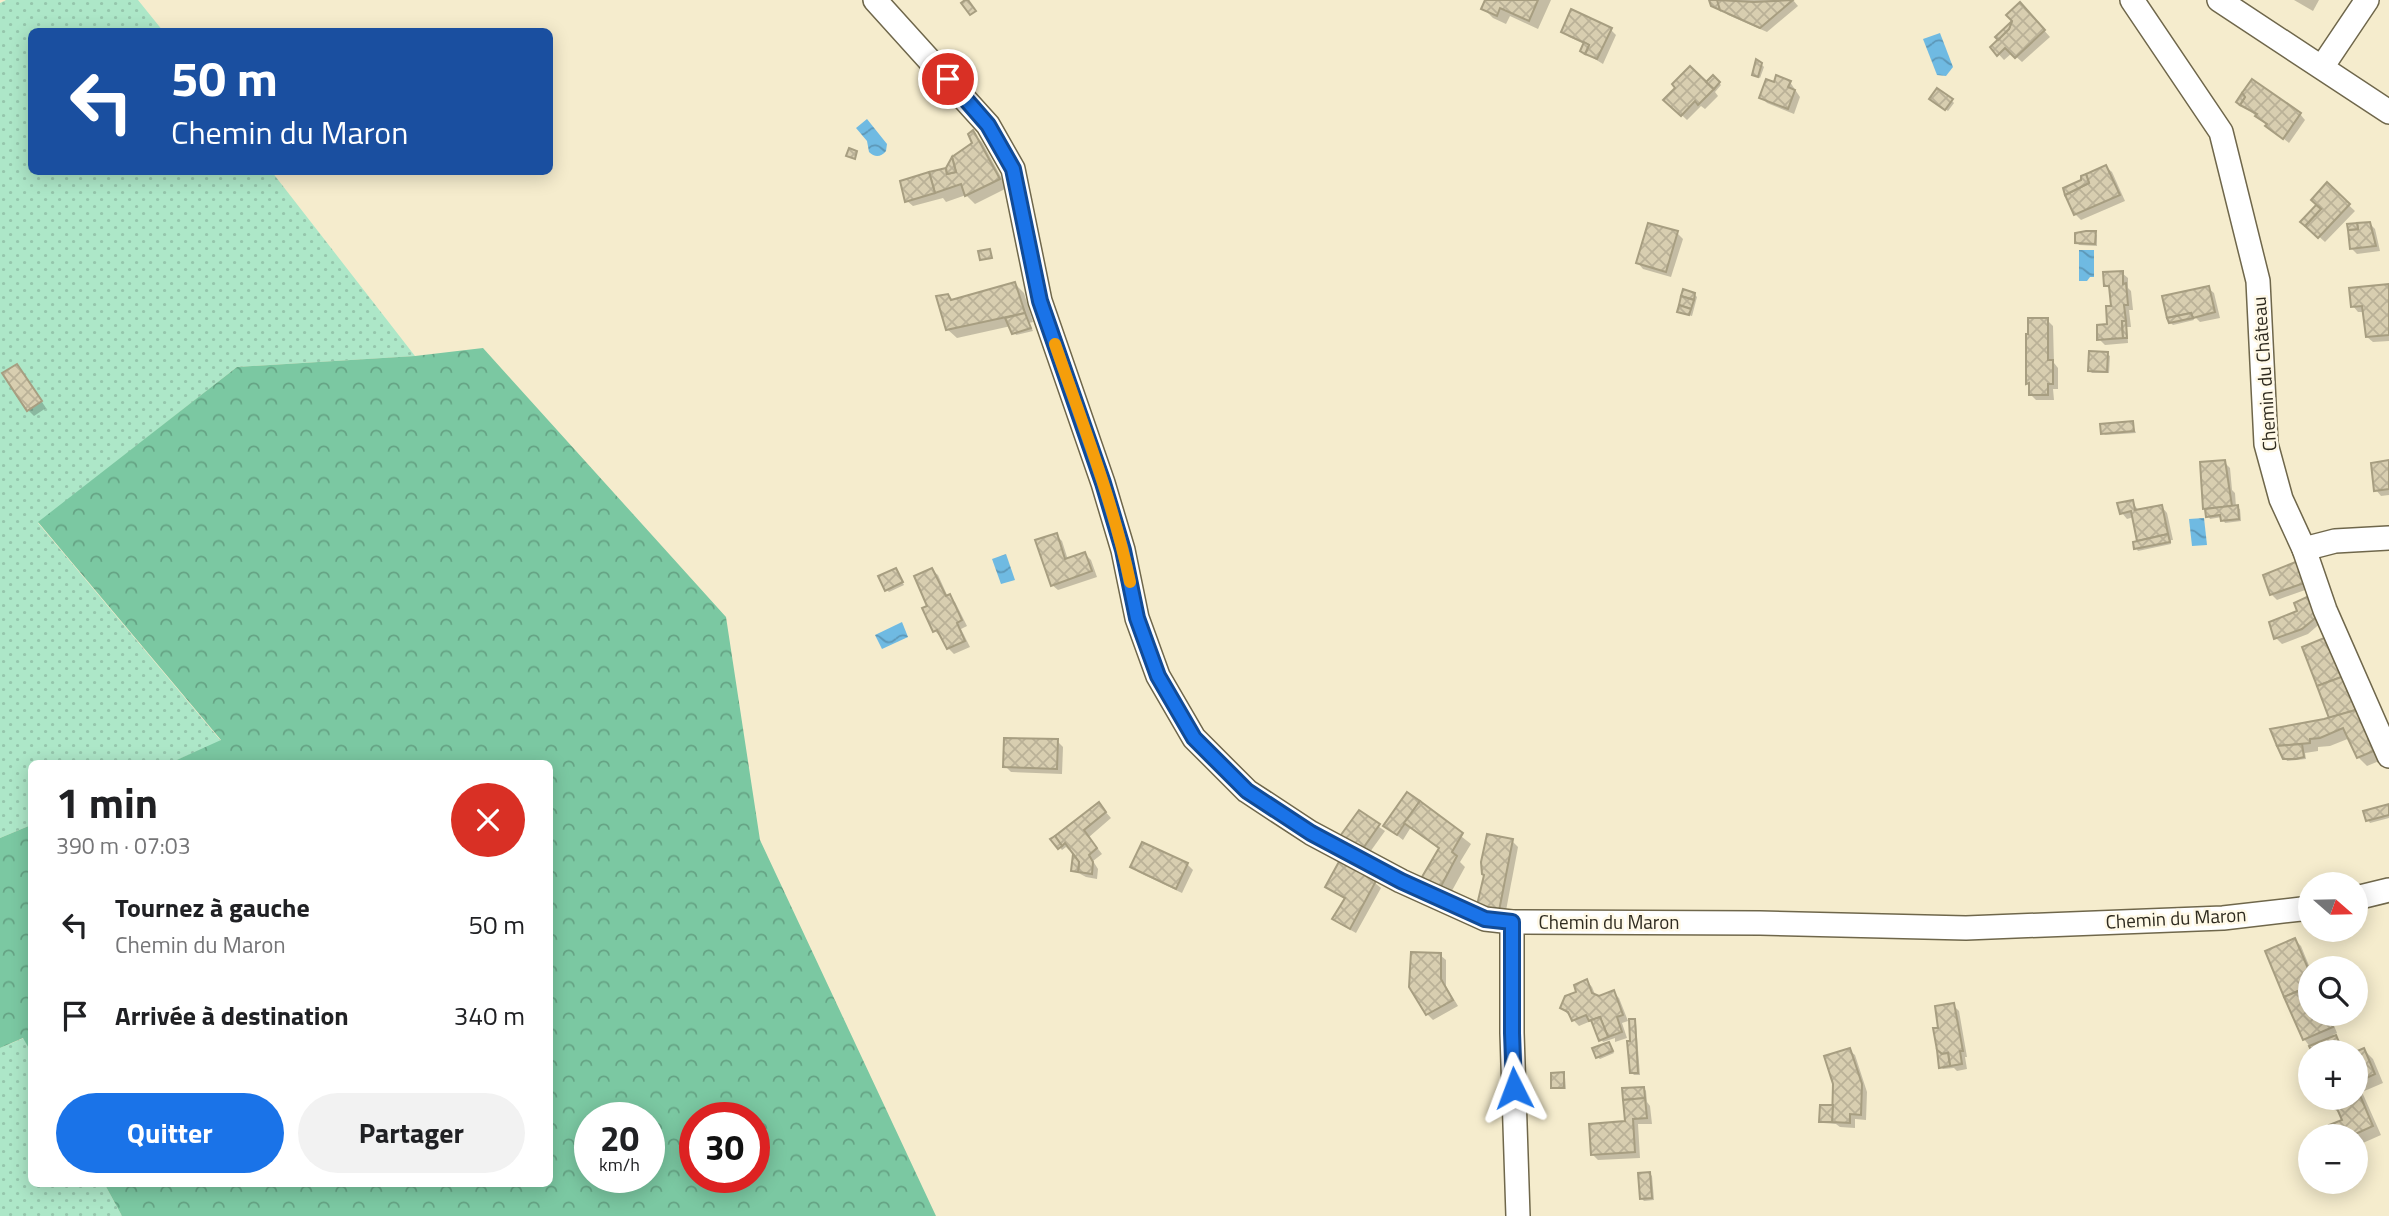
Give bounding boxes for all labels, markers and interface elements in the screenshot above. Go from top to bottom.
text: 50 m [171,40,278,115]
pin [918,49,978,109]
icon: left [56,56,147,147]
icon: arrive [929,60,967,98]
text: Chemin du Maron [171,108,408,156]
street label: Chemin du Château [2244,296,2283,452]
text: 1 min [56,770,158,834]
button: close [451,783,525,857]
text: 390 m · 07:03 [56,828,191,863]
north arrow [2298,872,2368,942]
map controls [2298,872,2368,1194]
text: Tournez à gauche [115,888,310,927]
street label: Chemin du Maron [2105,899,2247,936]
text: 50 m [468,905,525,944]
icon: left [56,906,94,944]
street label: Chemin du Maron [1539,907,1679,936]
text: Chemin du Maron [115,927,286,962]
button: search [2298,956,2368,1026]
text: Arrivée à destination [115,996,349,1035]
text: 340 m [454,996,525,1035]
icon: arrive [56,997,94,1035]
button: + [2298,1040,2368,1110]
position arrow [1477,1051,1551,1125]
button: Quitter [56,1093,284,1173]
button: Partager [298,1093,525,1173]
speed limit sign: 30 [679,1102,770,1193]
text: 20 [600,1111,639,1165]
button: − [2298,1124,2368,1194]
text: km/h [599,1151,640,1178]

